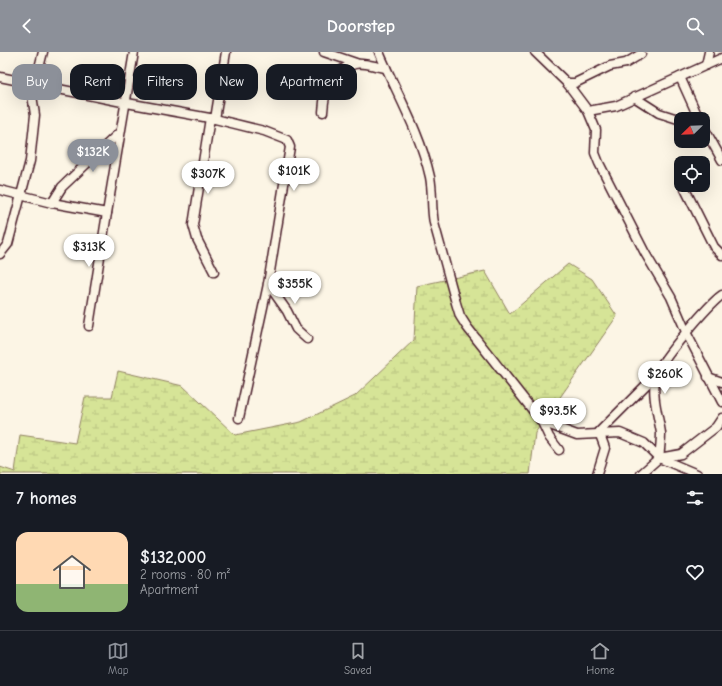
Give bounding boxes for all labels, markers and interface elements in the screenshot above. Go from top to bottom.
icon: back [16,15,38,37]
icon: search [684,15,706,37]
text: Doorstep [327,16,395,37]
chip: Buy [12,64,62,100]
chip: Rent [70,64,125,100]
chip: Filters [133,64,197,100]
chip: New [205,64,258,100]
chip: Apartment [266,64,357,100]
north arrow [674,112,710,148]
map controls [674,112,710,192]
pin: $132K [65,139,121,173]
text: $132K [76,144,110,159]
button: locate [674,156,710,192]
pin: $101K [266,158,322,192]
pin: $307K [180,161,236,195]
text: $101K [278,163,310,178]
text: $307K [191,166,225,181]
pin: $313K [61,234,117,268]
text: $313K [72,239,106,254]
pin: $355K [267,271,323,305]
text: $355K [277,276,313,291]
pin: $260K [637,361,693,395]
text: $260K [647,366,683,381]
pin: $93.5K [525,398,591,432]
text: $93.5K [539,403,577,418]
icon: filters [684,487,706,509]
text: 7 homes [16,489,77,508]
icon: home [48,548,96,596]
text: $132,000 [140,548,206,567]
icon: heart [684,561,706,583]
text: 2 rooms · 80 m² [140,567,230,582]
text: Apartment [140,582,198,597]
tab: Map [107,640,129,677]
tab: Saved [344,640,372,677]
tab: Home [586,640,615,677]

